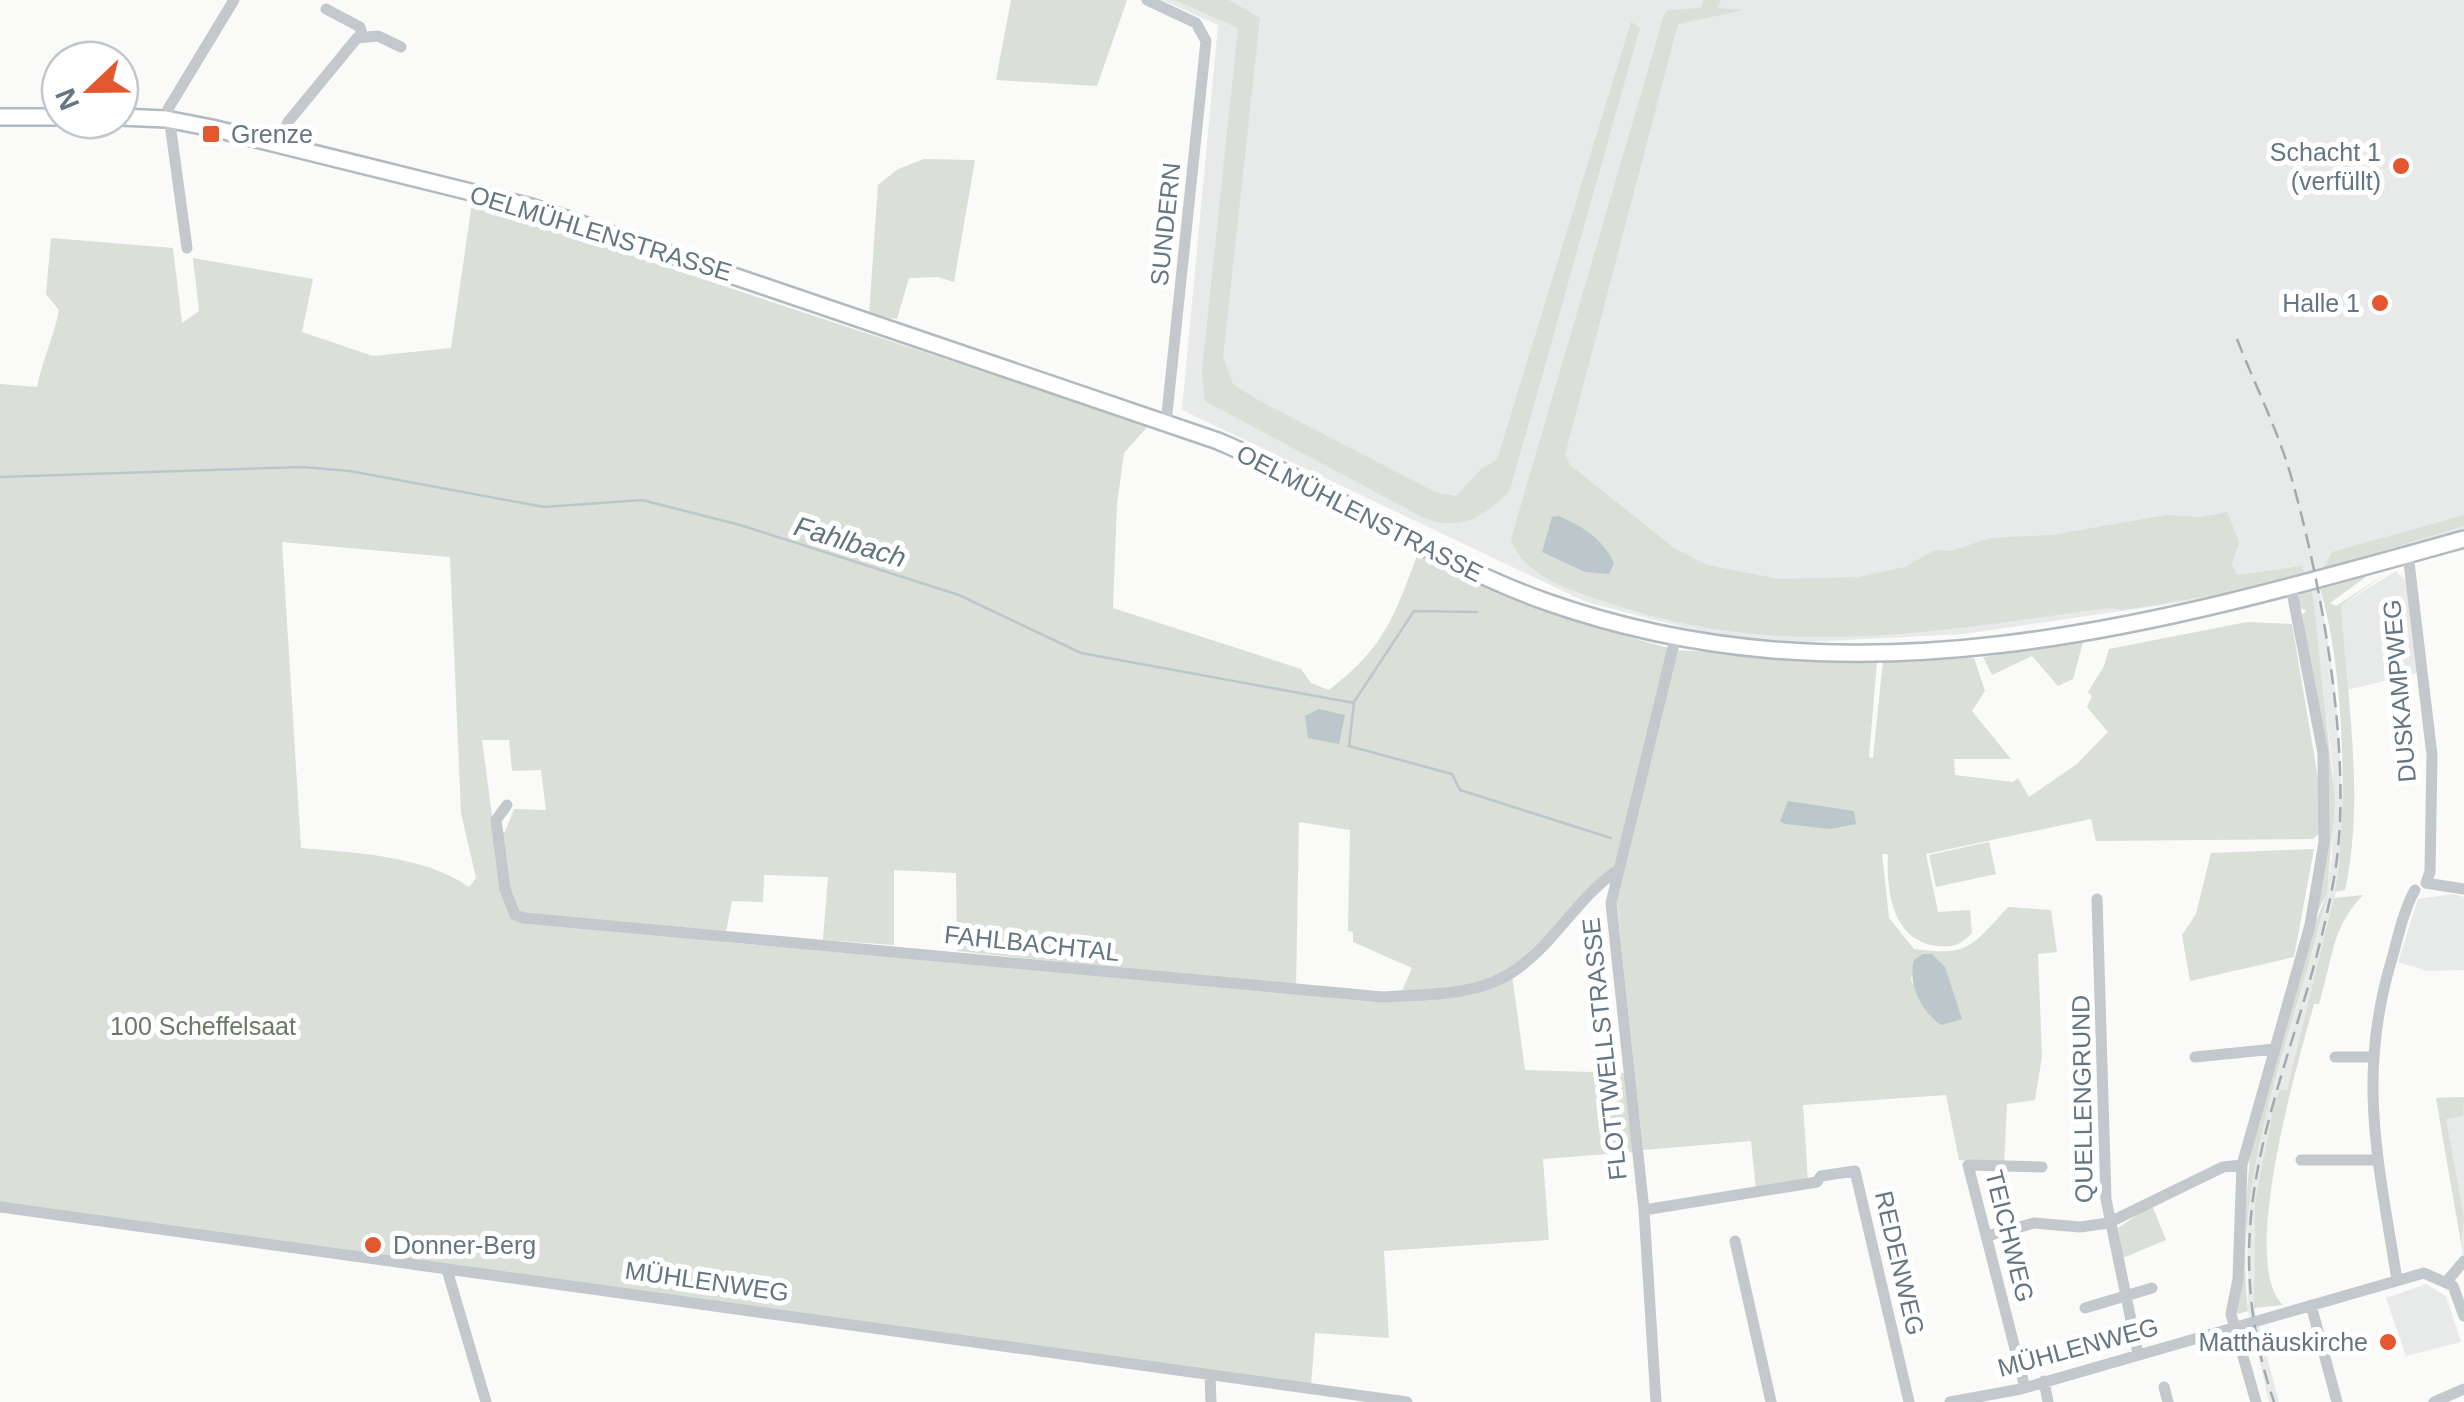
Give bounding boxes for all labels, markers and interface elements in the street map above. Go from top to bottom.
north arrow [40,40,140,140]
text: N [49,84,85,114]
place label: Grenze [231,120,313,148]
marker: Grenze [200,123,222,145]
place label: Schacht 1 (verfüllt) [2270,138,2381,195]
marker: Schacht 1 (verfüllt) [2390,155,2412,177]
street label: SUNDERN [1145,161,1185,287]
street label: OELMÜHLENSTRASSE [467,180,735,286]
place label: Halle 1 [2282,289,2360,317]
marker: Halle 1 [2369,292,2391,314]
street label: OELMÜHLENSTRASSE [1232,439,1488,587]
water label: Fahlbach [790,510,910,574]
street label: DUSKAMPWEG [2377,598,2421,784]
street label: FLOTTWELLSTRASSE [1576,916,1632,1182]
street label: FAHLBACHTAL [943,920,1121,966]
street label: QUELLENGRUND [2066,995,2098,1203]
park label: 100 Scheffelsaat [110,1012,296,1040]
street label: TEICHWEG [1980,1167,2040,1305]
street label: REDENWEG [1870,1188,1930,1338]
place label: Donner-Berg [393,1231,536,1259]
marker: Donner-Berg [362,1234,384,1256]
street label: MÜHLENWEG [623,1256,791,1306]
street label: MÜHLENWEG [1995,1312,2161,1382]
place label: Matthäuskirche [2198,1328,2368,1356]
marker: Matthäuskirche [2377,1331,2399,1353]

